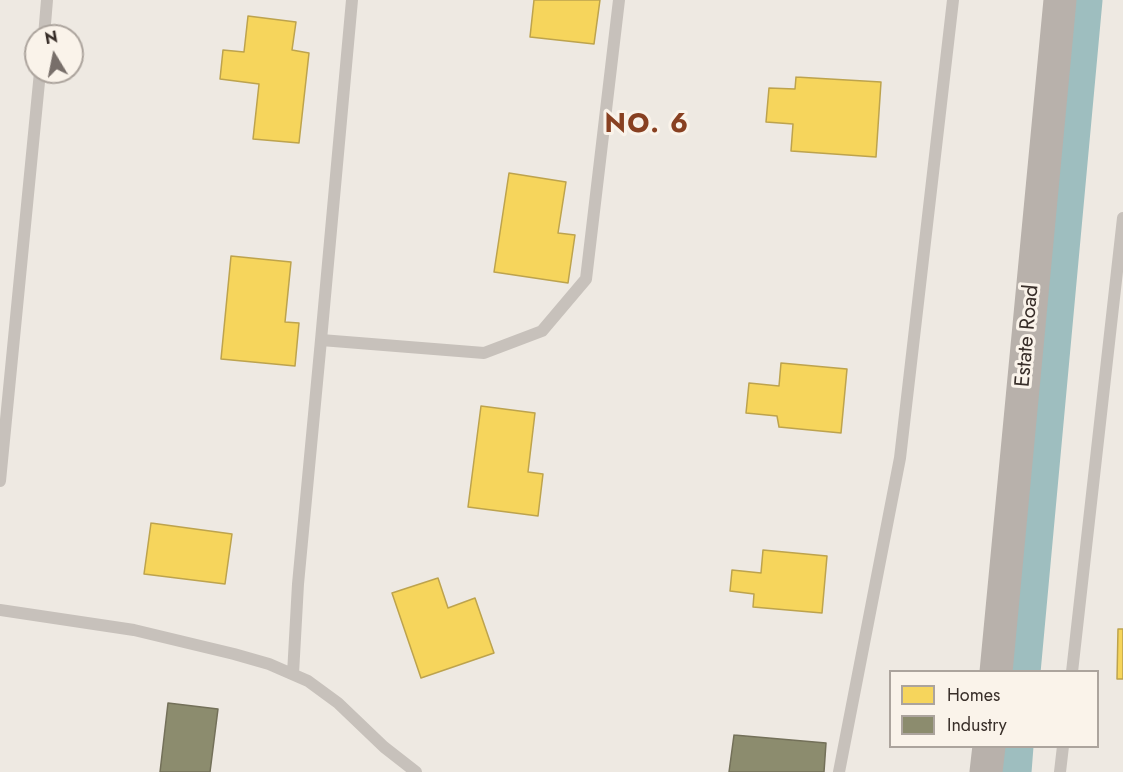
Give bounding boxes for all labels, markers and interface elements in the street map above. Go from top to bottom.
north arrow [24,24,84,84]
text: N [43,25,59,50]
district label: NO. 6 [604,109,690,141]
street label: Estate Road [1011,284,1045,388]
legend [889,670,1099,748]
text: Homes [947,682,1000,708]
text: Industry [947,712,1007,738]

